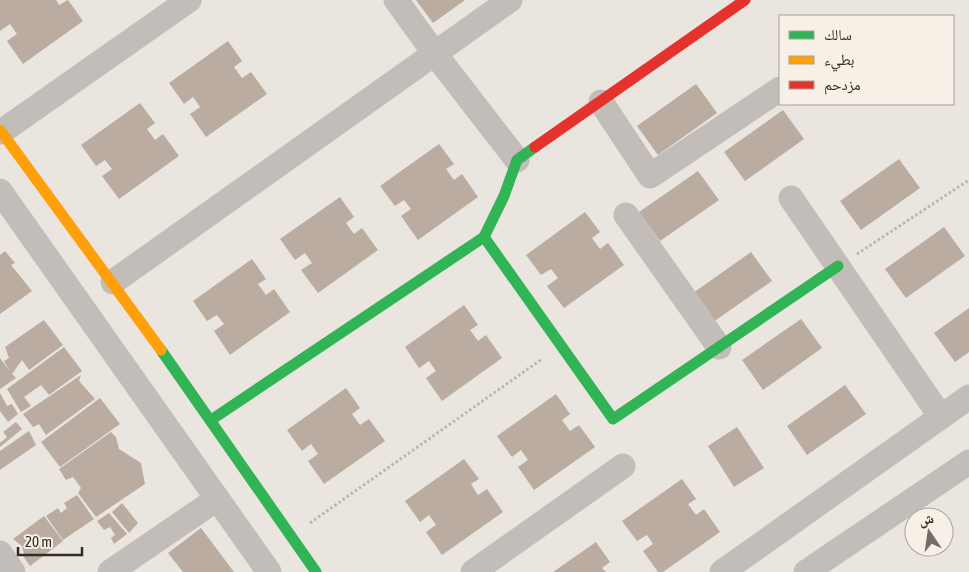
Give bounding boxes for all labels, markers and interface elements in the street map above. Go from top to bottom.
legend [779,15,954,105]
text: سالك [824,26,852,43]
text: بطيء [824,51,854,72]
text: مزدحم [824,76,861,95]
north arrow [904,507,954,557]
text: ش [917,510,935,530]
scale bar [18,524,81,556]
text: 20 m [25,533,52,550]

